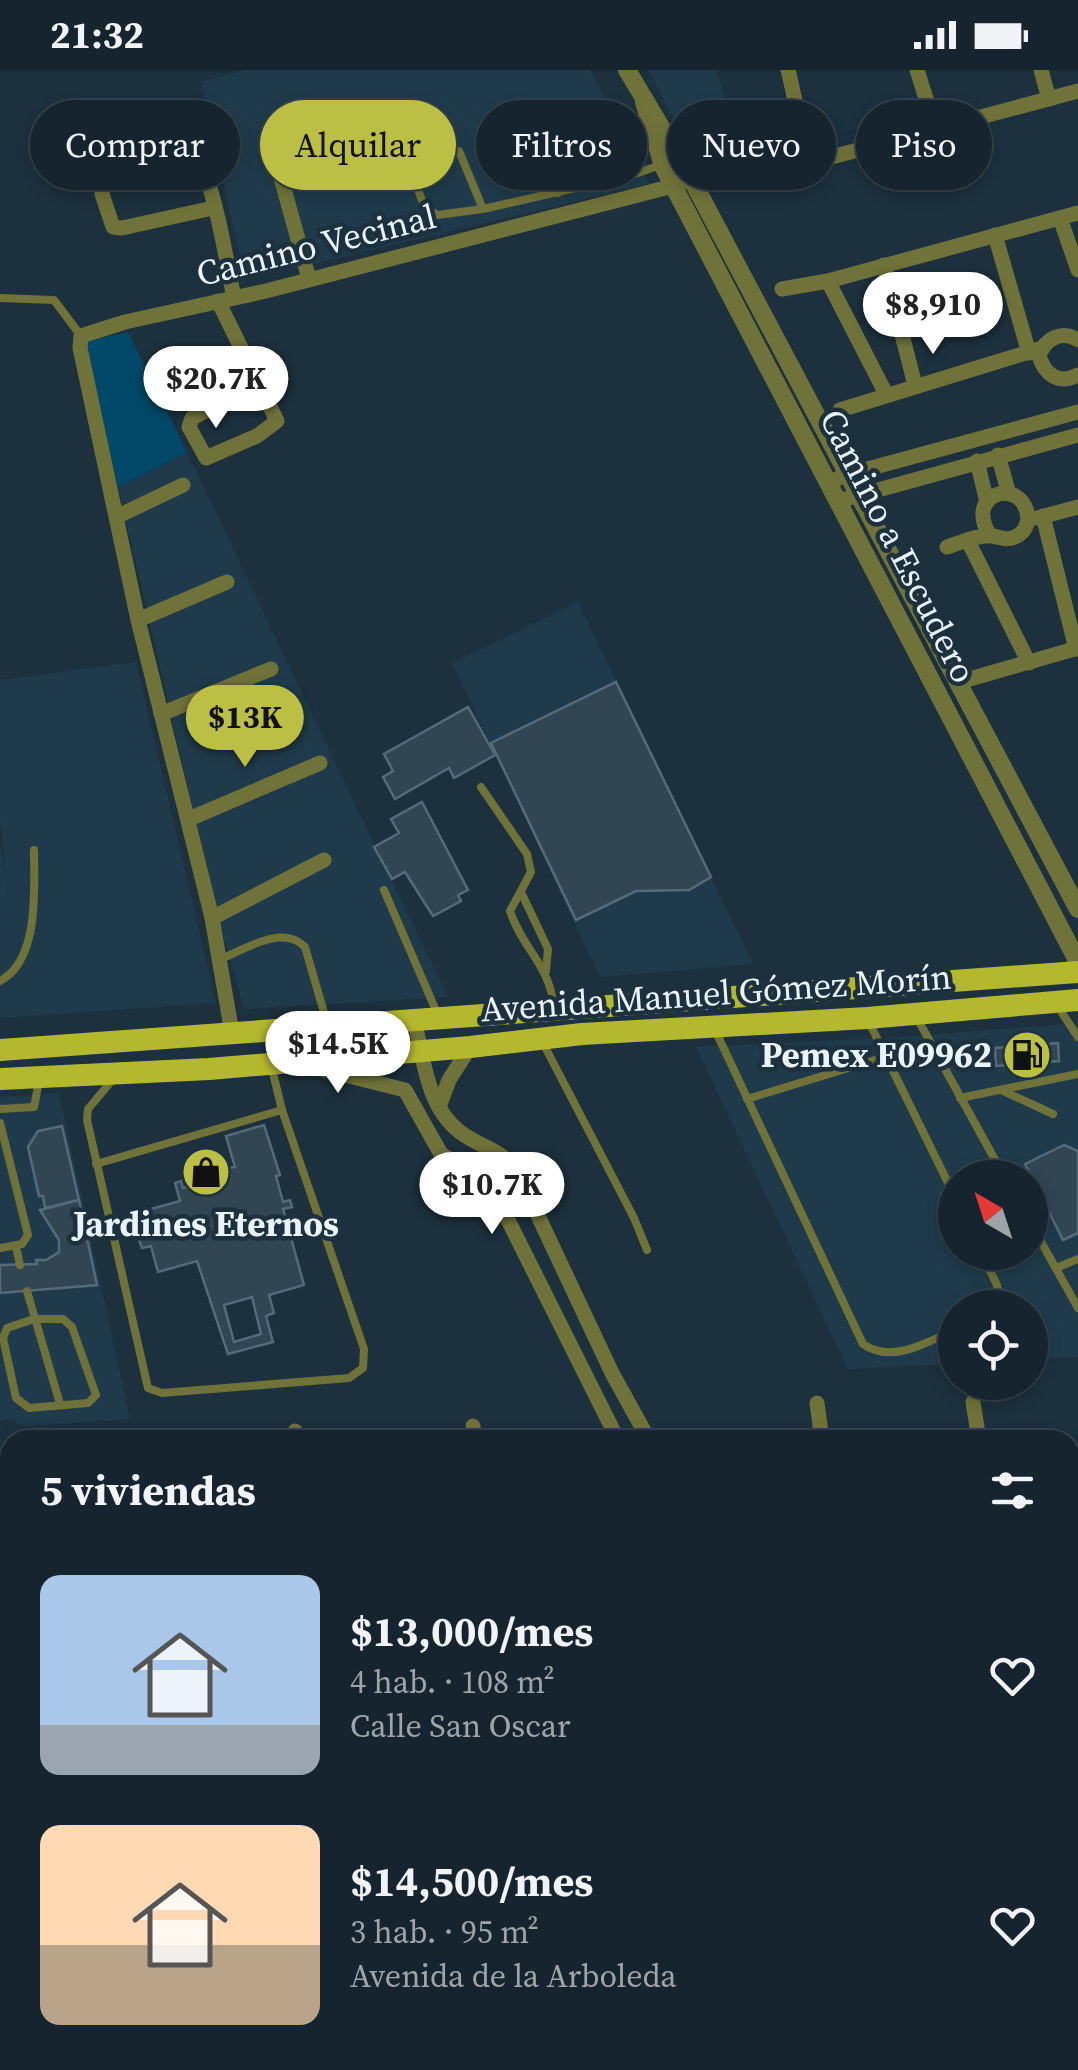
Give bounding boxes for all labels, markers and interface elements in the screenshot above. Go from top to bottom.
text: 21:32 [50,9,144,61]
chip: Comprar [30,100,240,190]
chip: Alquilar [260,100,456,190]
chip: Filtros [476,100,647,190]
chip: Nuevo [667,100,836,190]
chip: Piso [856,100,992,190]
street label: Camino Vecinal [191,192,441,298]
pin: $8,910 [852,272,1014,357]
text: $8,910 [885,282,981,326]
pin: $20.7K [135,346,297,431]
text: $20.7K [165,356,267,400]
street label: Camino a Escudero [808,401,988,691]
pin: $13K [186,685,304,770]
text: $13K [208,695,282,739]
street label: Avenida Manuel Gómez Morín [479,953,953,1033]
pin: $14.5K [257,1011,419,1096]
text: $14.5K [287,1021,389,1065]
fuel station icon: Pemex E09962 [1001,1029,1053,1081]
place label: Pemex E09962 [761,1031,992,1079]
shop icon: Jardines Eternos [180,1146,232,1198]
pin: $10.7K [411,1152,573,1237]
north arrow [938,1160,1048,1270]
map controls [938,1160,1048,1400]
text: $10.7K [441,1162,543,1206]
place label: Jardines Eternos [71,1200,339,1248]
button: locate [938,1290,1048,1400]
text: 5 viviendas [40,1461,256,1519]
icon: filters [985,1463,1040,1518]
text: $13,000/mes [350,1602,593,1660]
icon: home [120,1615,240,1735]
icon: heart [985,1648,1040,1703]
text: 4 hab. · 108 m² [350,1660,555,1704]
text: Calle San Oscar [350,1704,570,1748]
text: $14,500/mes [350,1852,593,1910]
icon: home [120,1865,240,1985]
icon: heart [985,1898,1040,1953]
text: 3 hab. · 95 m² [350,1910,539,1954]
text: Avenida de la Arboleda [350,1954,677,1998]

